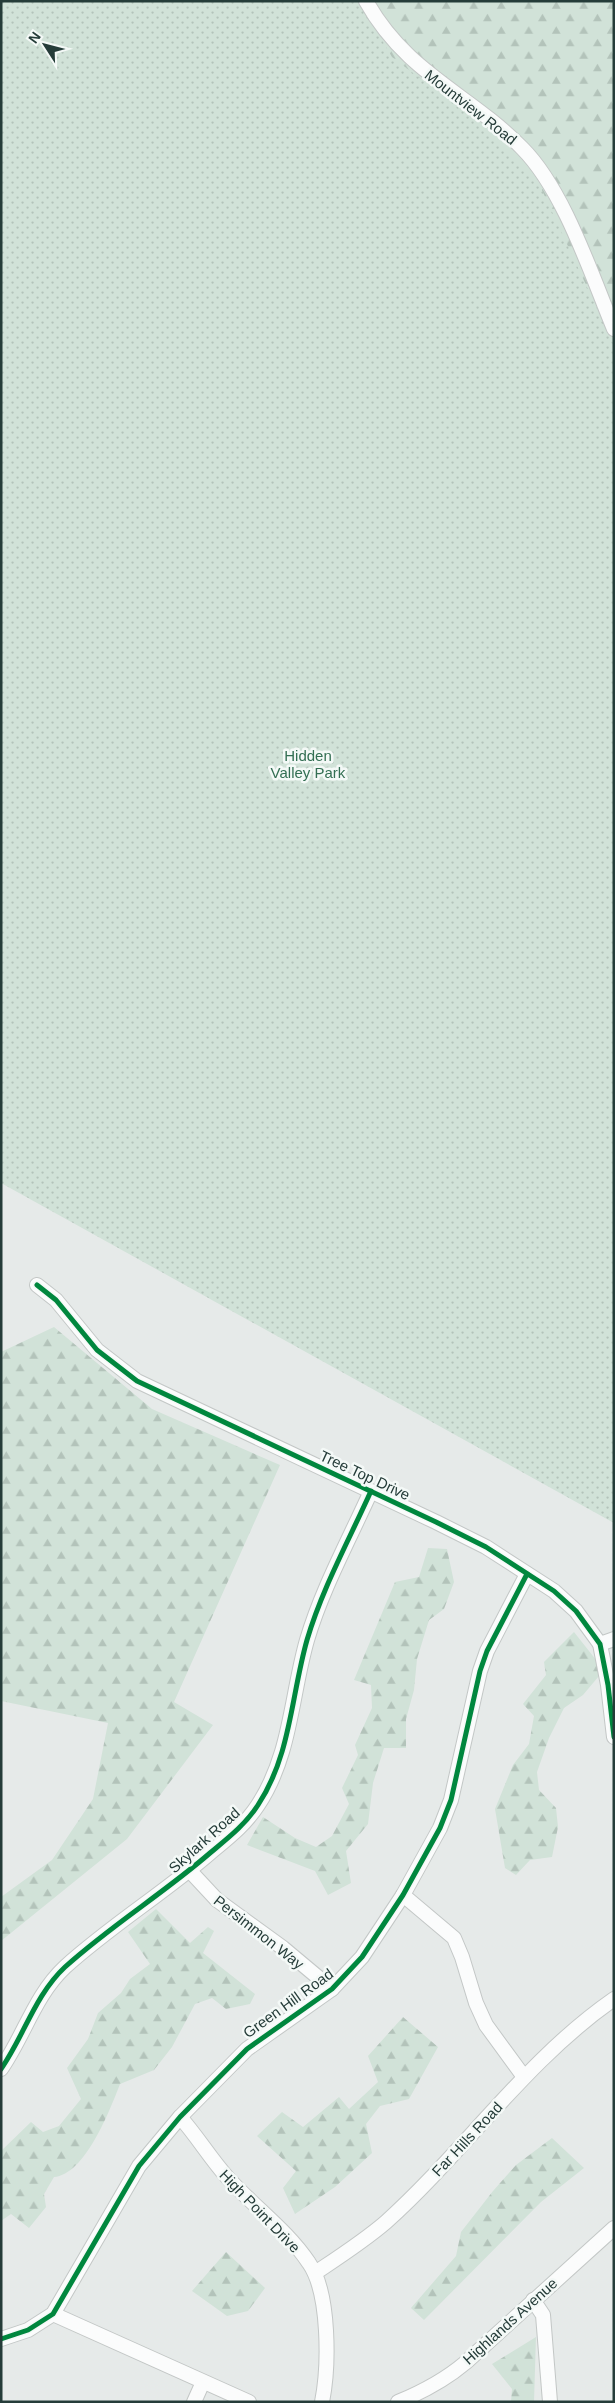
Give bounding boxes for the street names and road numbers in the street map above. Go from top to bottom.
street label: Mountview Road [422,66,520,148]
street label: Tree Top Drive [317,1447,413,1503]
street label: Skylark Road [165,1804,243,1876]
street label: Persimmon Way [211,1892,308,1973]
street label: Green Hill Road [240,1965,336,2041]
street label: Far Hills Road [428,2098,506,2180]
street label: High Point Drive [216,2166,304,2256]
street label: Highlands Avenue [459,2274,561,2368]

